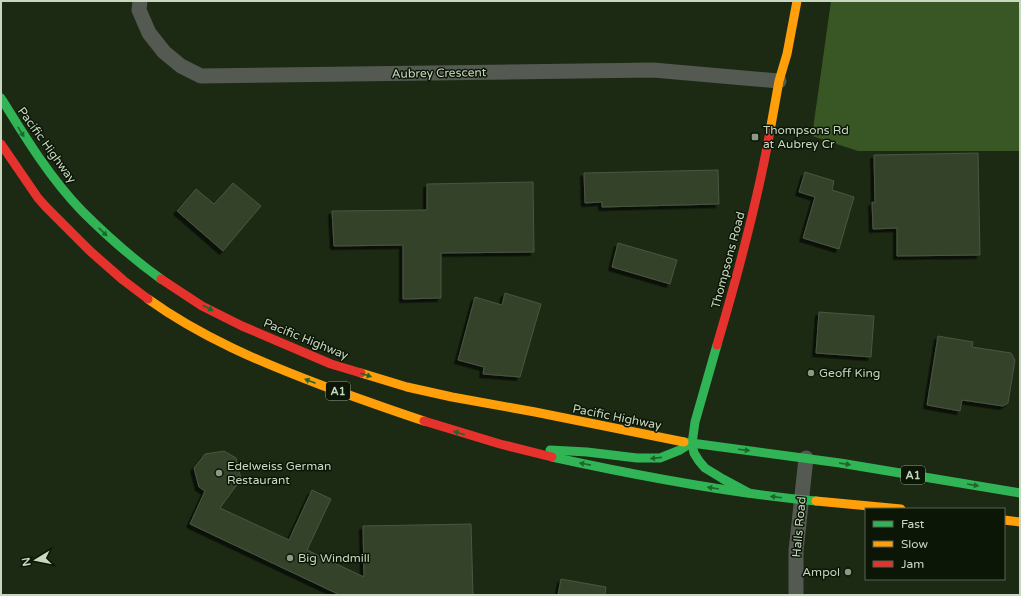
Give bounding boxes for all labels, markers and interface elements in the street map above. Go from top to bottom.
street label: Aubrey Crescent [392,65,487,81]
street label: Pacific Highway [15,104,80,186]
place label: Thompsons Rd at Aubrey Cr [763,123,849,151]
one-way arrow [17,126,25,137]
marker: Thompsons Rd at Aubrey Cr [750,132,760,142]
street label: Thompsons Road [708,210,748,310]
one-way arrow [98,227,108,236]
one-way arrow [202,305,213,312]
street label: Pacific Highway [262,316,351,363]
place label: Geoff King [819,366,880,380]
marker: Geoff King [806,368,816,378]
one-way arrow [360,372,372,378]
one-way arrow [304,377,316,383]
road number: A1 [326,382,350,400]
street label: Pacific Highway [571,402,663,433]
one-way arrow [453,430,465,436]
one-way arrow [738,447,750,453]
one-way arrow [650,454,662,461]
place label: Edelweiss German Restaurant [227,459,331,487]
one-way arrow [579,461,591,467]
one-way arrow [839,461,851,467]
road number: A1 [901,466,925,484]
marker: Edelweiss German Restaurant [214,468,224,478]
one-way arrow [967,482,979,488]
one-way arrow [707,485,719,491]
one-way arrow [770,494,782,500]
street label: Halls Road [789,496,809,558]
legend [865,508,1005,580]
text: Fast [901,517,925,531]
text: Slow [901,537,928,551]
north arrow [16,540,56,580]
place label: Big Windmill [298,551,370,565]
marker: Big Windmill [285,553,295,563]
text: N [19,556,34,567]
text: Jam [901,557,924,571]
place label: Ampol [802,565,840,579]
marker: Ampol [843,567,853,577]

